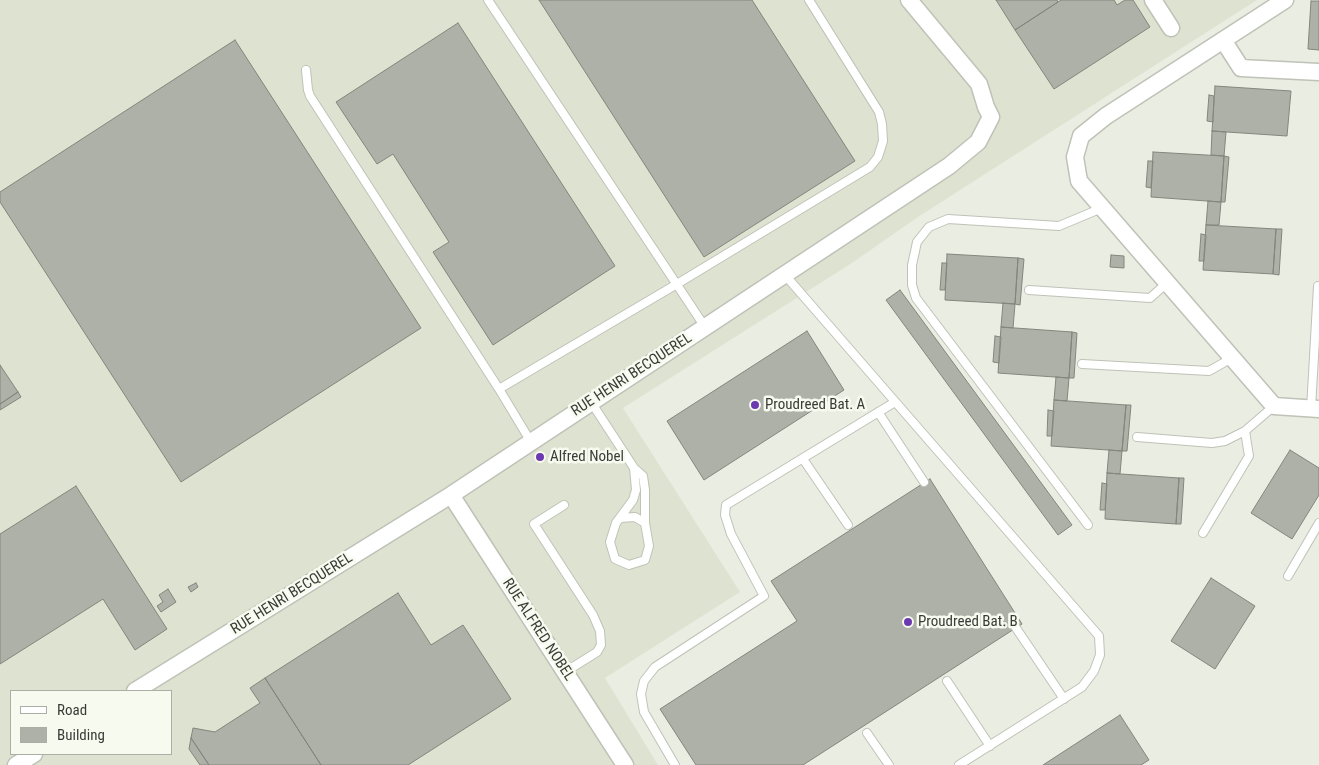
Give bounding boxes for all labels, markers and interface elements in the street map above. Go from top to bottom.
street label: RUE HENRI BECQUEREL [568,329,696,421]
place label: Proudreed Bat. A [765,396,865,414]
marker: Proudreed Bat. A [749,399,761,411]
place label: Alfred Nobel [550,448,624,466]
marker: Alfred Nobel [534,451,546,463]
street label: RUE HENRI BECQUEREL [228,549,356,639]
street label: RUE ALFRED NOBEL [498,575,578,685]
place label: Proudreed Bat. B [918,613,1018,631]
marker: Proudreed Bat. B [902,616,914,628]
legend [10,690,172,755]
text: Road [57,701,87,719]
text: Building [57,726,105,744]

